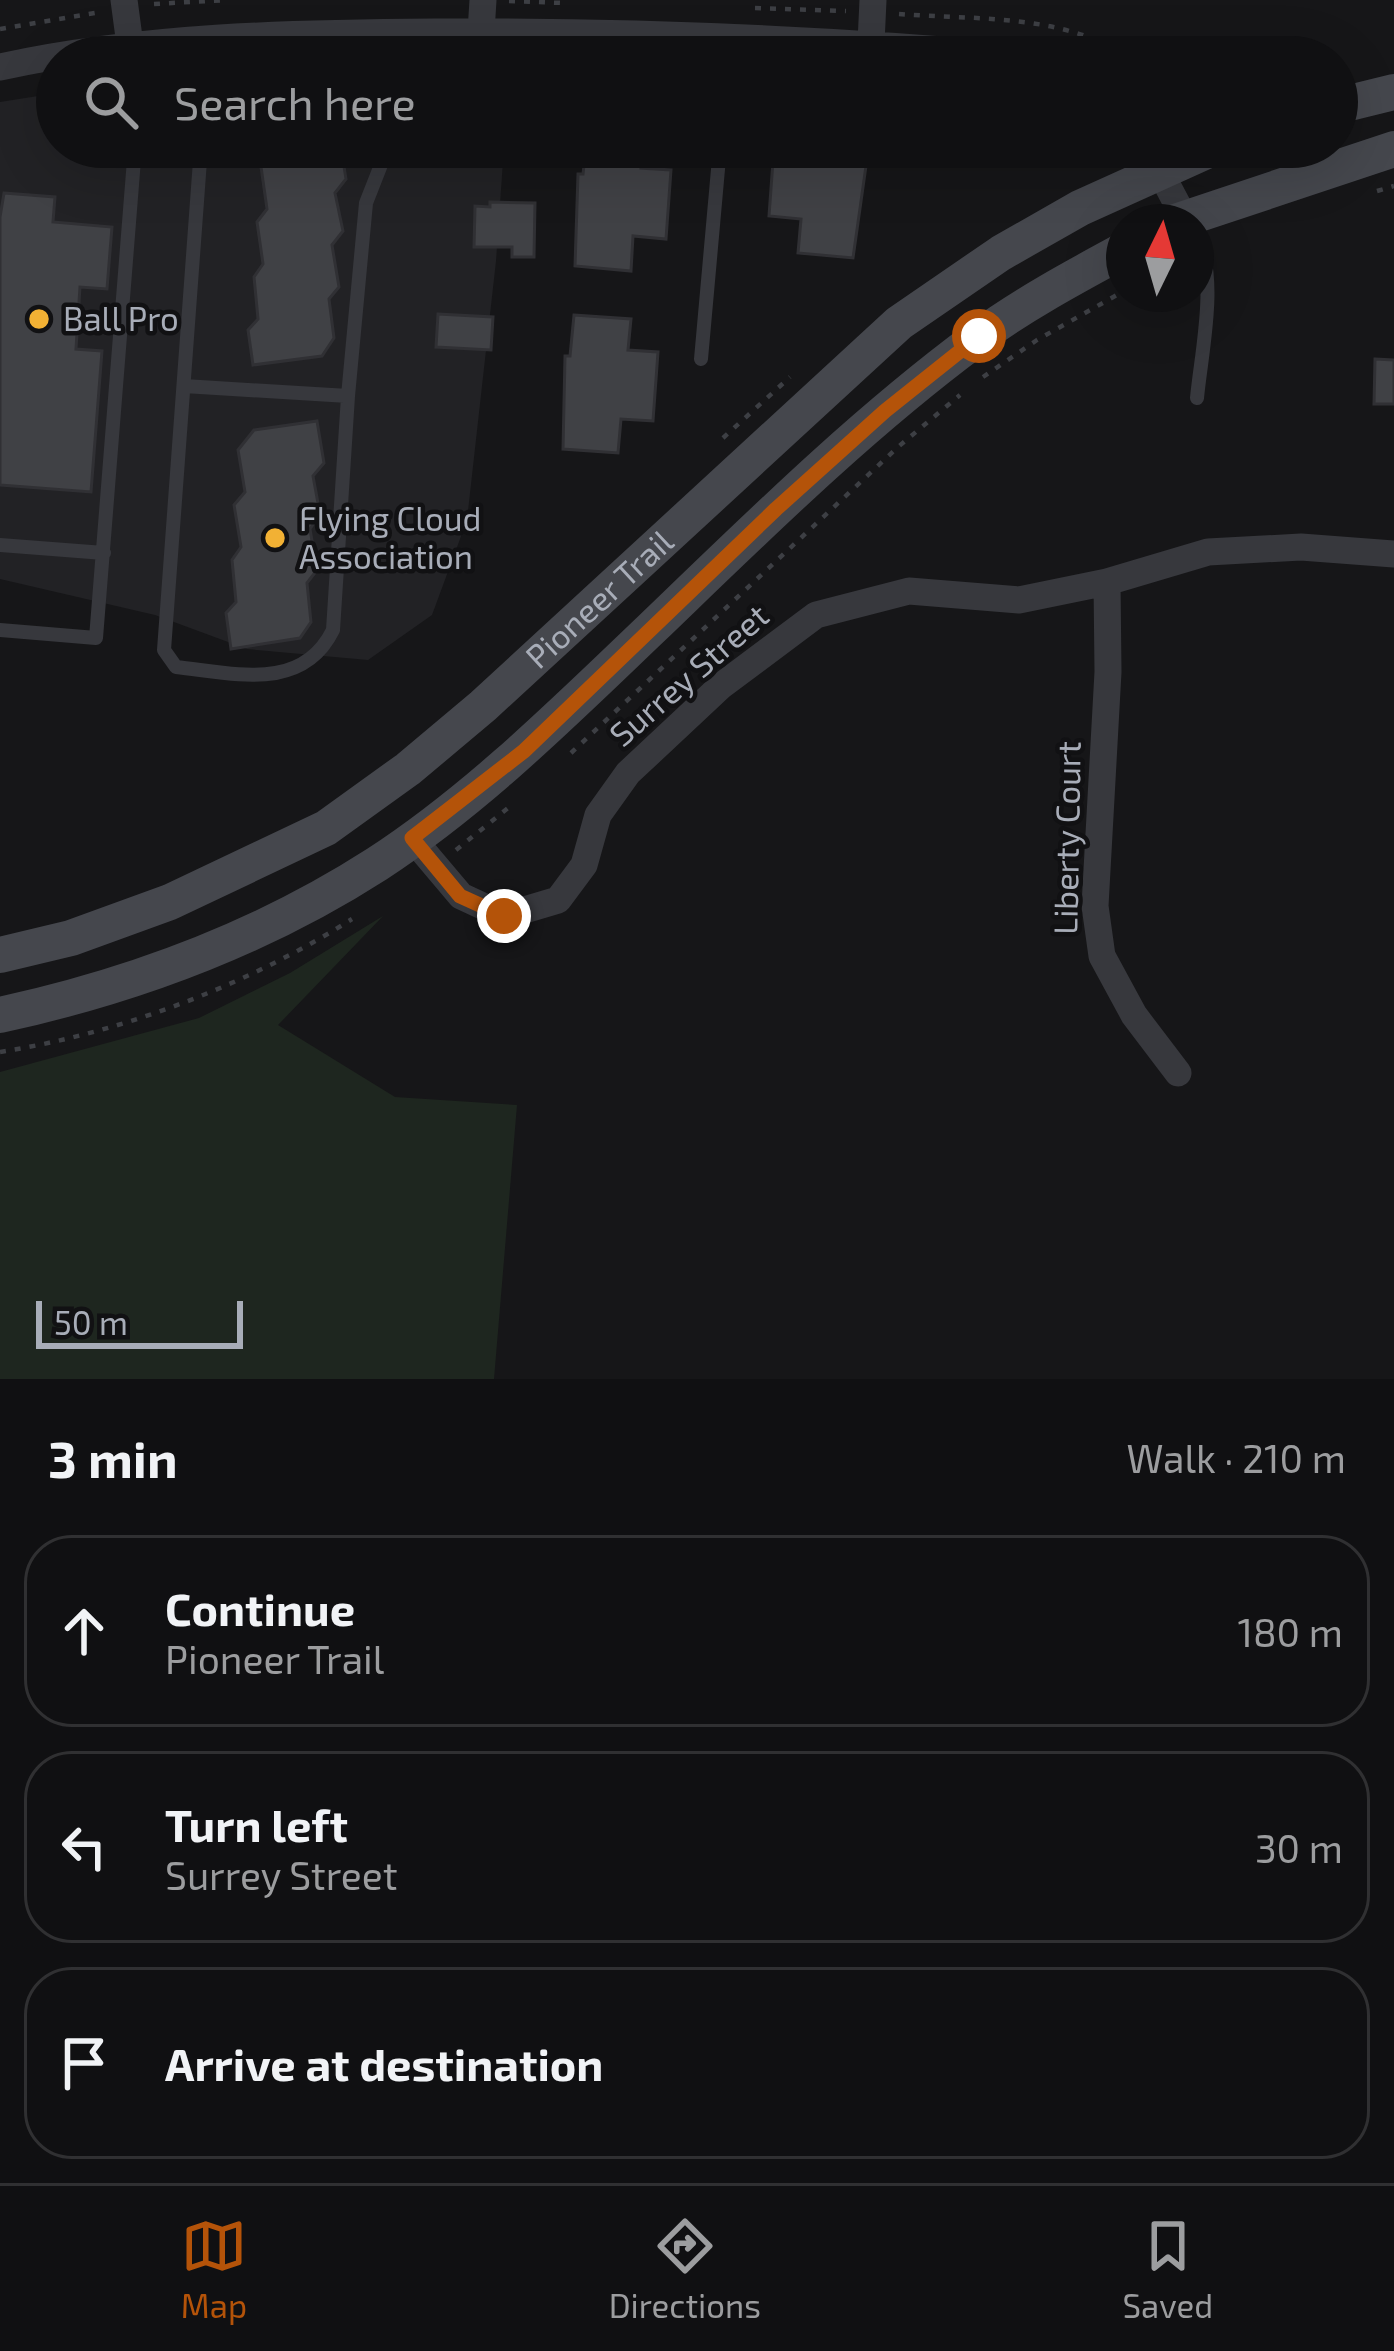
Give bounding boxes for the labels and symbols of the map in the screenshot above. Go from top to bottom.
north arrow [1106,204,1214,312]
place label: Ball Pro [63,298,179,338]
marker: Ball Pro [26,306,52,332]
route start [952,309,1006,363]
place label: Flying Cloud Association [299,498,482,576]
street label: Pioneer Trail [517,521,681,676]
marker: Flying Cloud Association [262,525,288,551]
street label: Surrey Street [601,595,776,754]
street label: Liberty Court [1044,741,1088,935]
route end [477,889,531,943]
scale bar [36,1295,243,1348]

